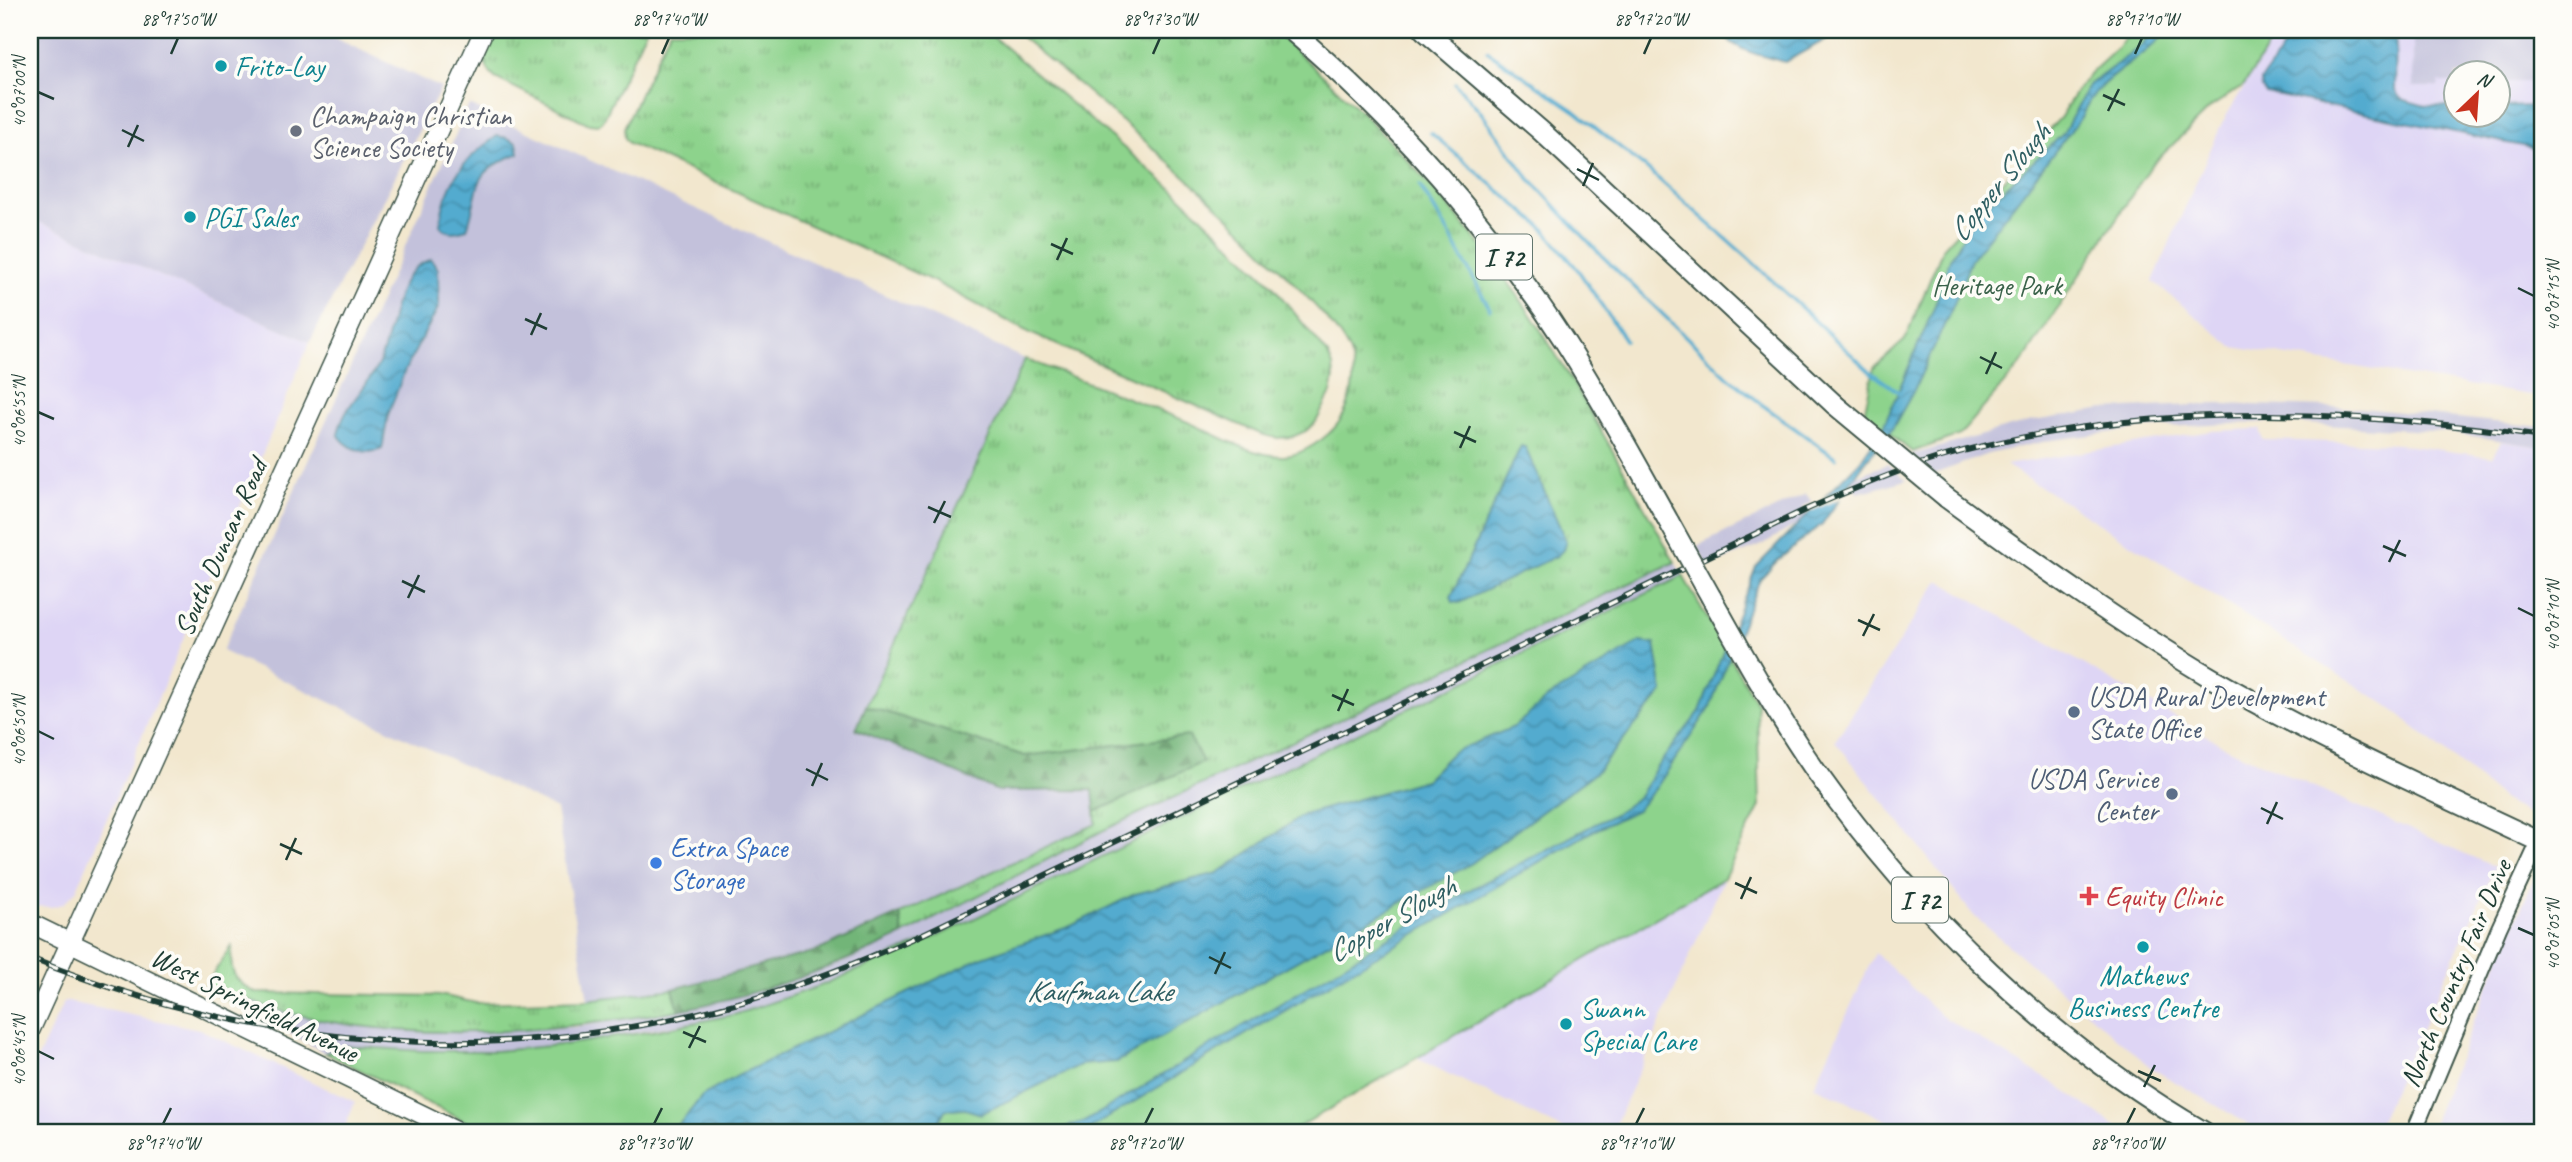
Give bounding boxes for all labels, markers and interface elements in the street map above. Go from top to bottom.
text: 88°17'50"W [141,8,218,30]
text: 88°17'40"W [632,8,709,30]
text: 88°17'30"W [1123,8,1200,30]
text: 88°17'20"W [1614,8,1691,30]
text: 88°17'10"W [2105,8,2182,30]
place label: Frito-Lay [235,49,327,84]
text: 40°07'00"N [8,53,30,127]
marker: Frito-Lay [213,58,229,74]
north arrow [2442,60,2512,130]
text: N [2473,66,2497,94]
place label: Champaign Christian Science Society [310,98,513,165]
water label: Copper Slough [1940,113,2060,249]
marker: Champaign Christian Science Society [288,123,304,139]
place label: PGI Sales [204,200,300,235]
marker: PGI Sales [182,209,198,225]
road number: I 72 [1476,234,1532,280]
text: 40°07'15"N [2542,257,2564,331]
park label: Heritage Park [1932,268,2064,303]
text: 40°06'55"N [8,373,30,447]
street label: South Duncan Road [166,450,277,641]
text: 40°07'10"N [2542,577,2564,651]
place label: USDA Rural Development State Office [2088,679,2327,746]
text: 40°06'50"N [8,692,30,766]
marker: USDA Rural Development State Office [2066,704,2082,720]
place label: USDA Service Center [2028,761,2160,828]
marker: USDA Service Center [2164,786,2180,802]
place label: Extra Space Storage [670,830,789,897]
street label: North Country Fair Drive [2392,853,2520,1092]
marker: Extra Space Storage [648,855,664,871]
water label: Copper Slough [1320,866,1464,971]
road number: I 72 [1892,878,1948,923]
place label: Equity Clinic [2105,879,2224,914]
marker: Equity Clinic [2079,886,2099,906]
text: 40°07'05"N [2542,896,2564,970]
street label: West Springfield Avenue [146,939,366,1071]
marker: Mathews Business Centre [2135,939,2151,955]
place label: Mathews Business Centre [2068,958,2220,1025]
water label: Kaufman Lake [1027,972,1176,1010]
place label: Swann Special Care [1580,991,1698,1058]
text: 40°06'45"N [8,1012,30,1086]
marker: Swann Special Care [1558,1016,1574,1032]
text: 88°17'40"W [126,1132,203,1154]
text: 88°17'30"W [617,1132,694,1154]
text: 88°17'20"W [1108,1132,1185,1154]
text: 88°17'10"W [1599,1132,1676,1154]
text: 88°17'00"W [2090,1132,2167,1154]

